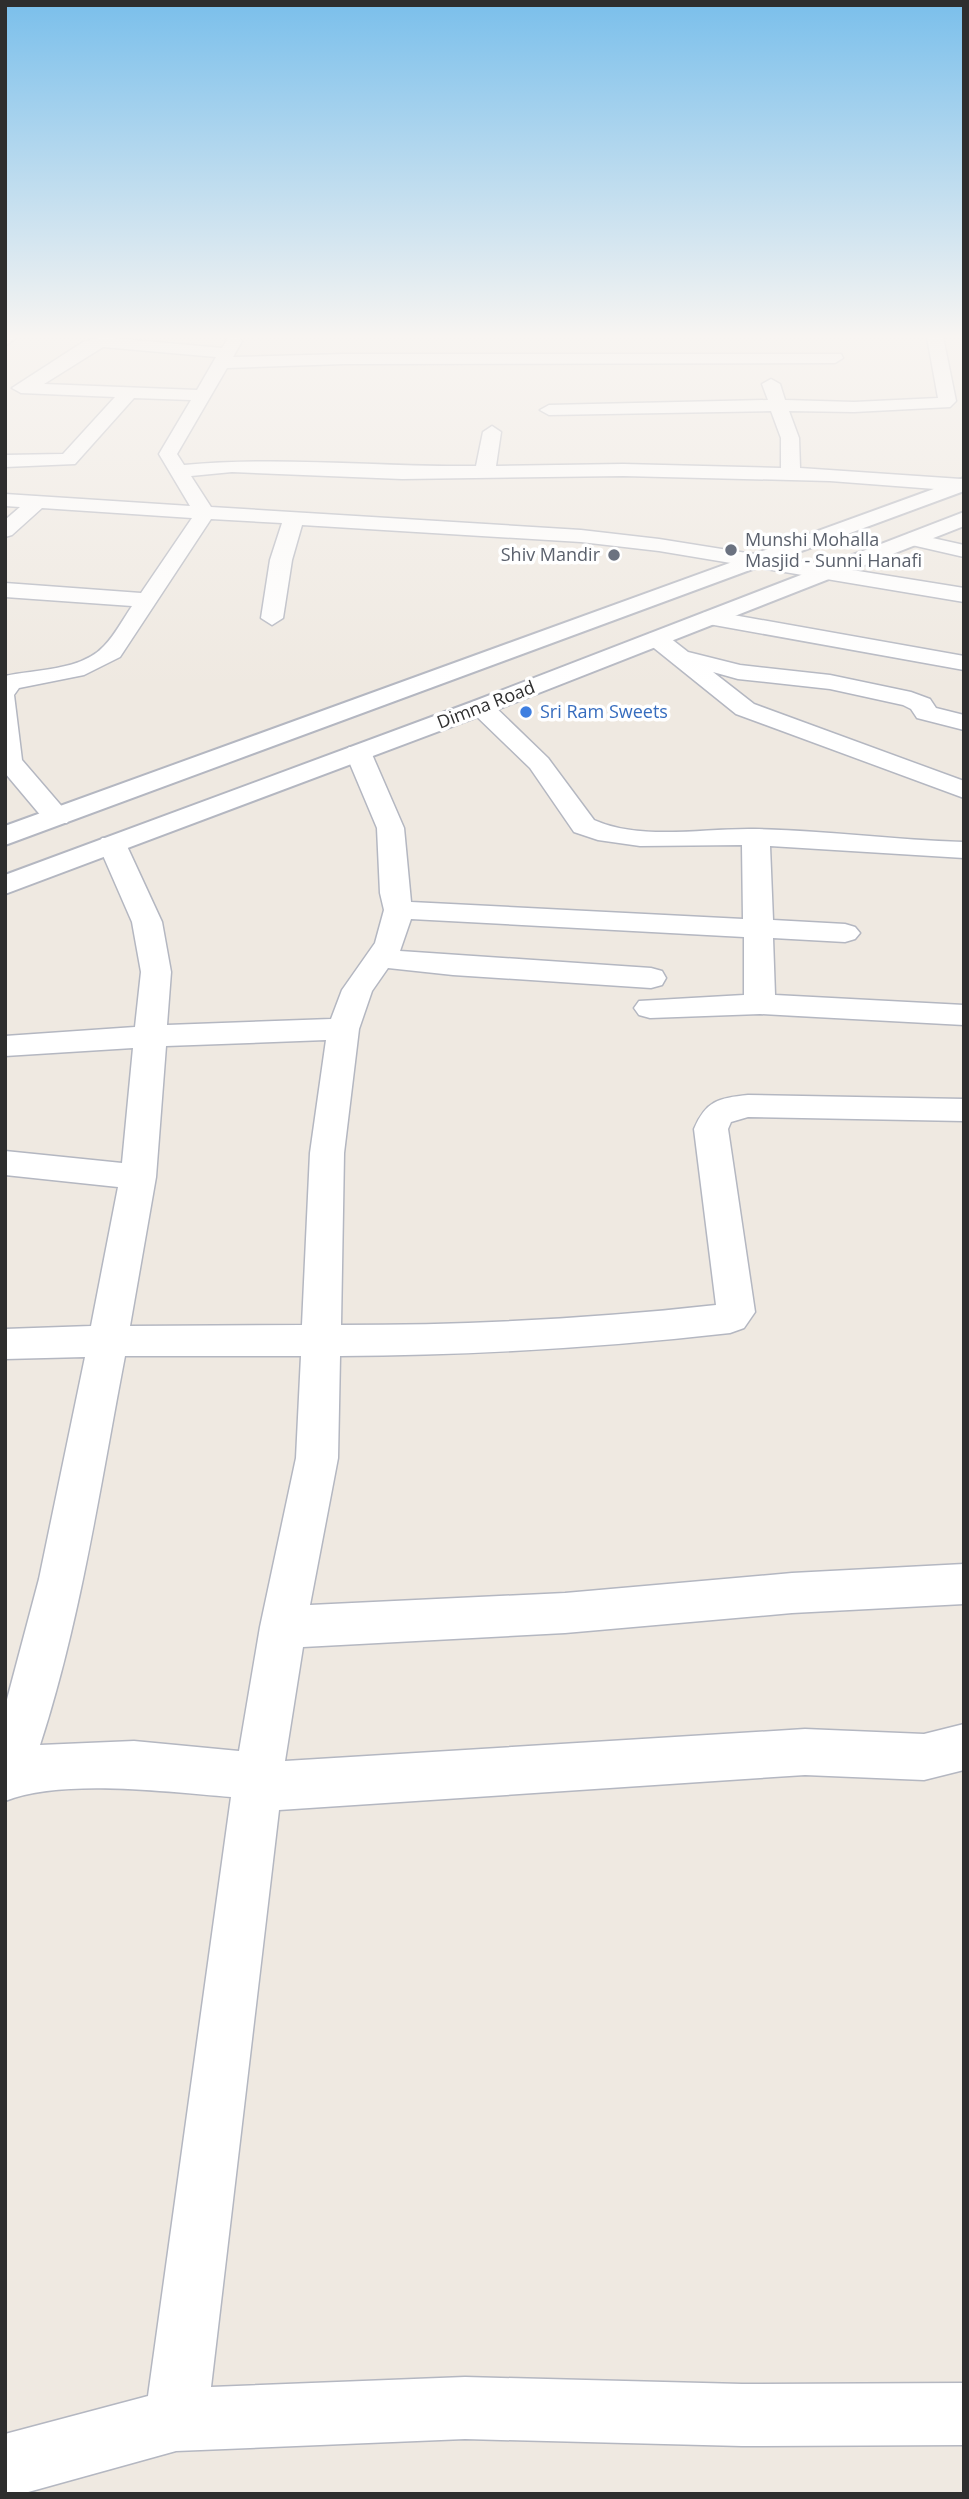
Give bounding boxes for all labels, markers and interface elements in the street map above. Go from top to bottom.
place label: Munshi Mohalla Masjid - Sunni Hanafi [745,527,922,572]
place label: Shiv Mandir [501,542,601,566]
marker: Munshi Mohalla Masjid - Sunni Hanafi [723,542,739,558]
marker: Shiv Mandir [606,547,622,563]
street label: Dimna Road [433,674,538,734]
place label: Sri Ram Sweets [540,699,668,723]
marker: Sri Ram Sweets [518,704,534,720]

